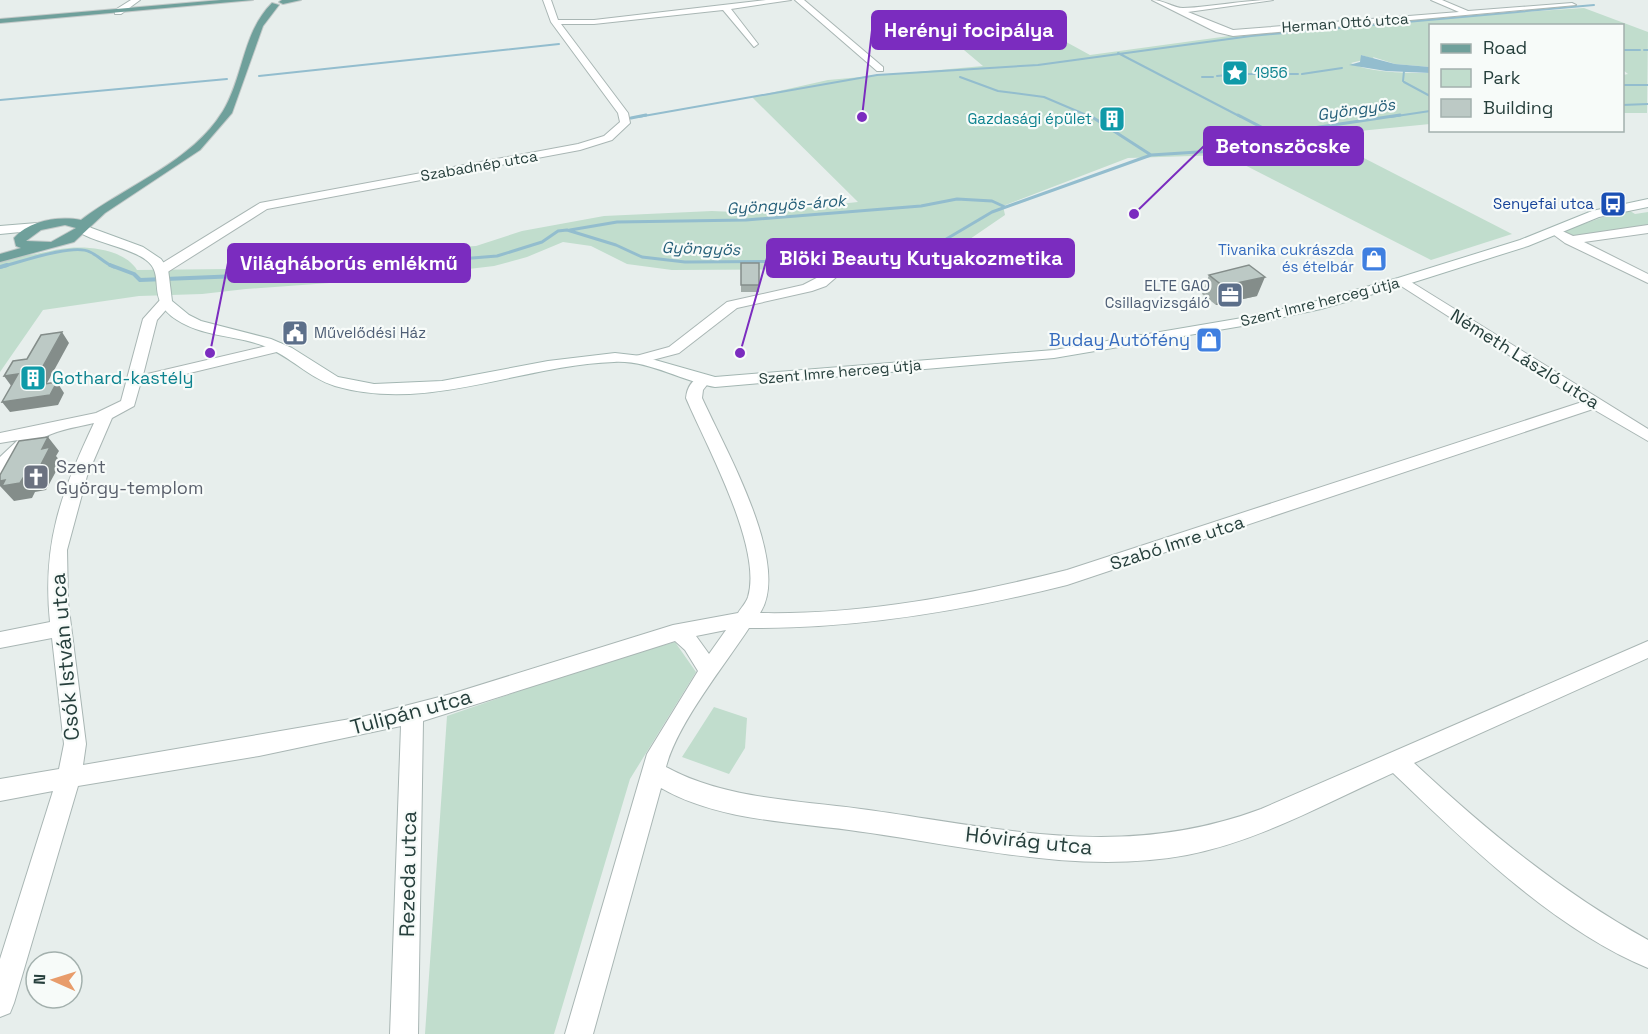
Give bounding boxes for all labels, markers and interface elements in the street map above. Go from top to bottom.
street label: Herman Ottó utca [1281,9,1409,36]
callout: Herényi focipálya [872,11,1066,49]
text: Herényi focipálya [884,17,1054,43]
legend [1429,24,1624,132]
text: Road [1483,36,1527,59]
place icon: 1956 [1220,58,1250,88]
place label: 1956 [1254,63,1288,82]
text: Park [1483,66,1521,89]
water label: Gyöngyös [1316,94,1397,125]
text: Building [1483,96,1553,119]
building icon: Gazdasági épület [1097,104,1127,134]
place label: Gazdasági épület [967,109,1092,128]
callout: Betonszöcske [1204,127,1363,165]
text: Betonszöcske [1215,133,1351,159]
street label: Szabadnép utca [419,146,539,185]
bus stop icon: Senyefai utca [1598,189,1628,219]
water label: Gyöngyös-árok [726,190,849,219]
place label: Senyefai utca [1493,194,1594,213]
water label: Gyöngyös [661,237,741,260]
callout: Blöki Beauty Kutyakozmetika [767,239,1074,277]
place label: Tivanika cukrászda és ételbár [1218,240,1354,276]
callout: Világháborús emlékmű [228,244,470,282]
shop icon: Tivanika cukrászda és ételbár [1359,244,1389,274]
text: Blöki Beauty Kutyakozmetika [779,245,1063,271]
text: Világháborús emlékmű [240,250,458,276]
street label: Szent Imre herceg útja [1238,272,1402,330]
place label: ELTE GAO Csillagvizsgáló [1105,276,1210,312]
office icon: ELTE GAO Csillagvizsgáló [1215,280,1245,310]
street label: Németh László utca [1446,303,1604,414]
public building icon: Művelődési Ház [280,318,310,348]
place label: Művelődési Ház [314,323,426,342]
shop icon: Buday Autófény [1194,325,1224,355]
place label: Buday Autófény [1049,328,1190,351]
street label: Szent Imre herceg útja [758,355,922,388]
building icon: Gothard-kastély [18,363,48,393]
place label: Gothard-kastély [52,366,194,389]
place label: Szent György-templom [56,455,203,499]
church icon: Szent György-templom [21,462,51,492]
street label: Szabó Imre utca [1107,510,1247,575]
street label: Csók István utca [44,572,85,742]
street label: Tulipán utca [347,682,475,741]
street label: Rezeda utca [393,811,422,937]
street label: Hóvirág utca [964,820,1094,861]
north arrow [24,950,84,1010]
text: N [29,973,50,985]

